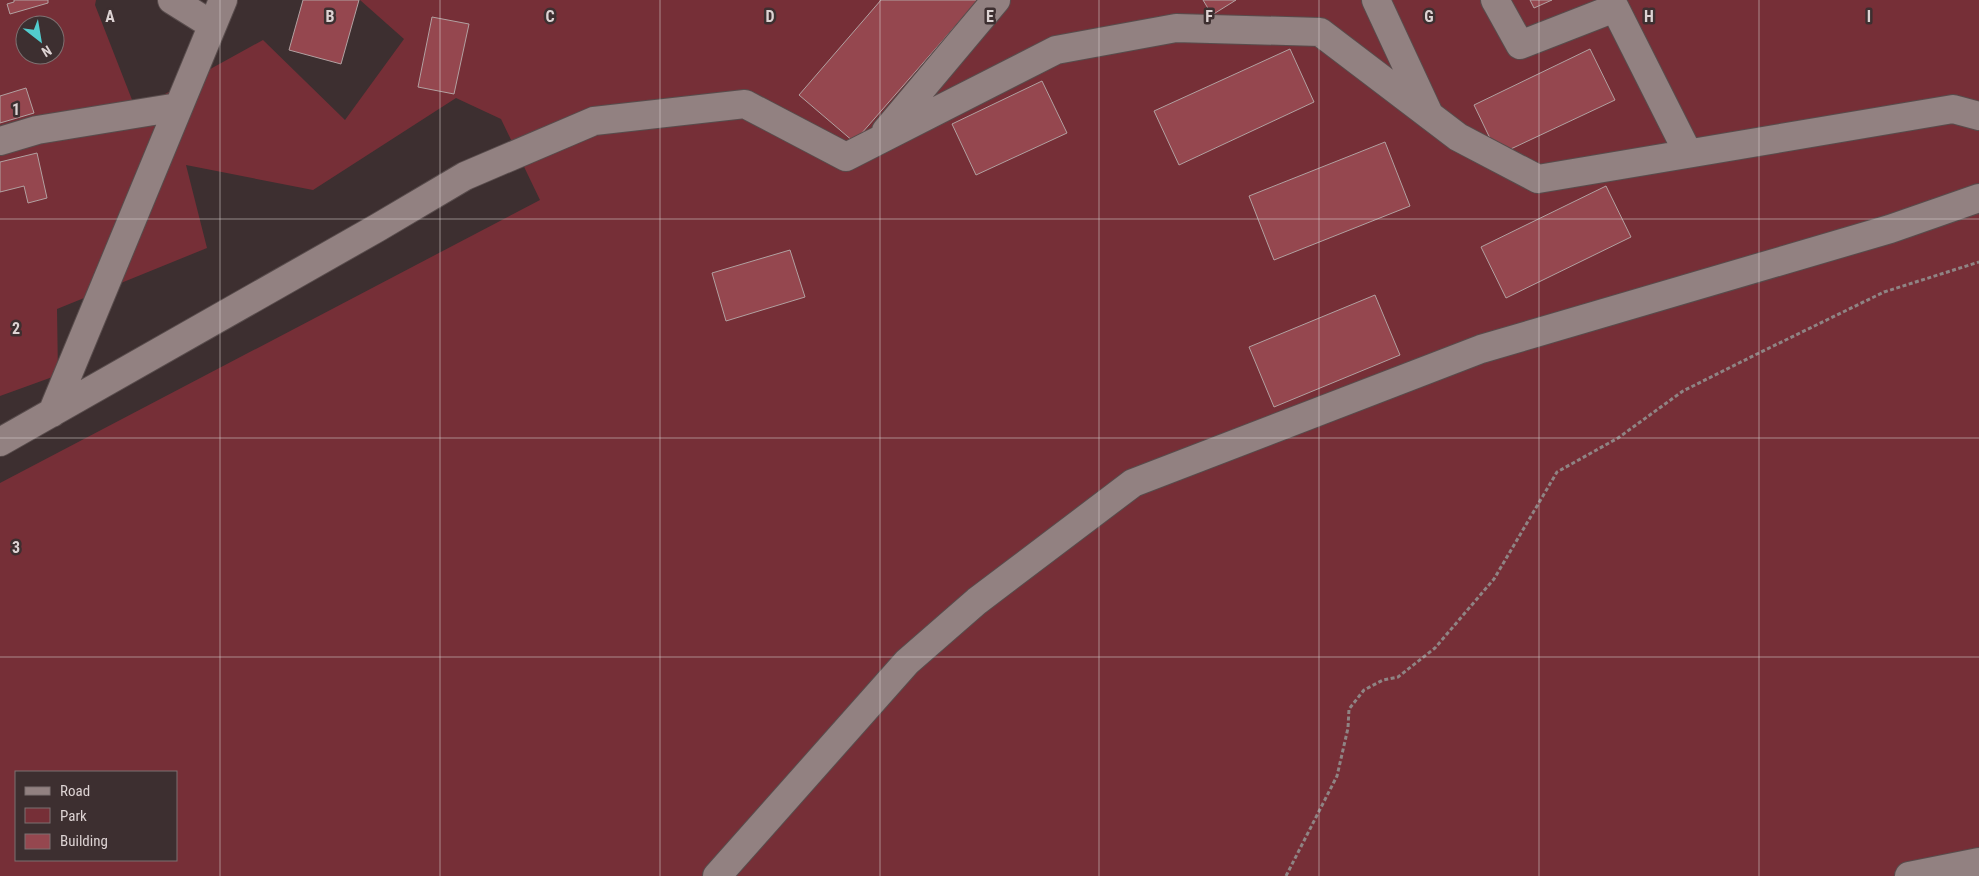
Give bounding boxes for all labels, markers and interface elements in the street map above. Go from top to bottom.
text: A [105,7,115,26]
text: B [326,7,335,26]
text: C [545,7,555,26]
text: D [765,7,775,26]
text: E [986,7,994,26]
text: F [1205,7,1213,26]
text: G [1424,7,1434,26]
text: H [1644,7,1654,26]
text: I [1867,7,1871,26]
north arrow [15,15,65,65]
text: N [39,42,54,60]
text: 1 [12,100,20,119]
text: 2 [12,319,20,338]
text: 3 [12,538,20,557]
legend [15,771,178,861]
text: Road [60,782,90,800]
text: Park [60,807,87,825]
text: Building [60,832,108,850]

